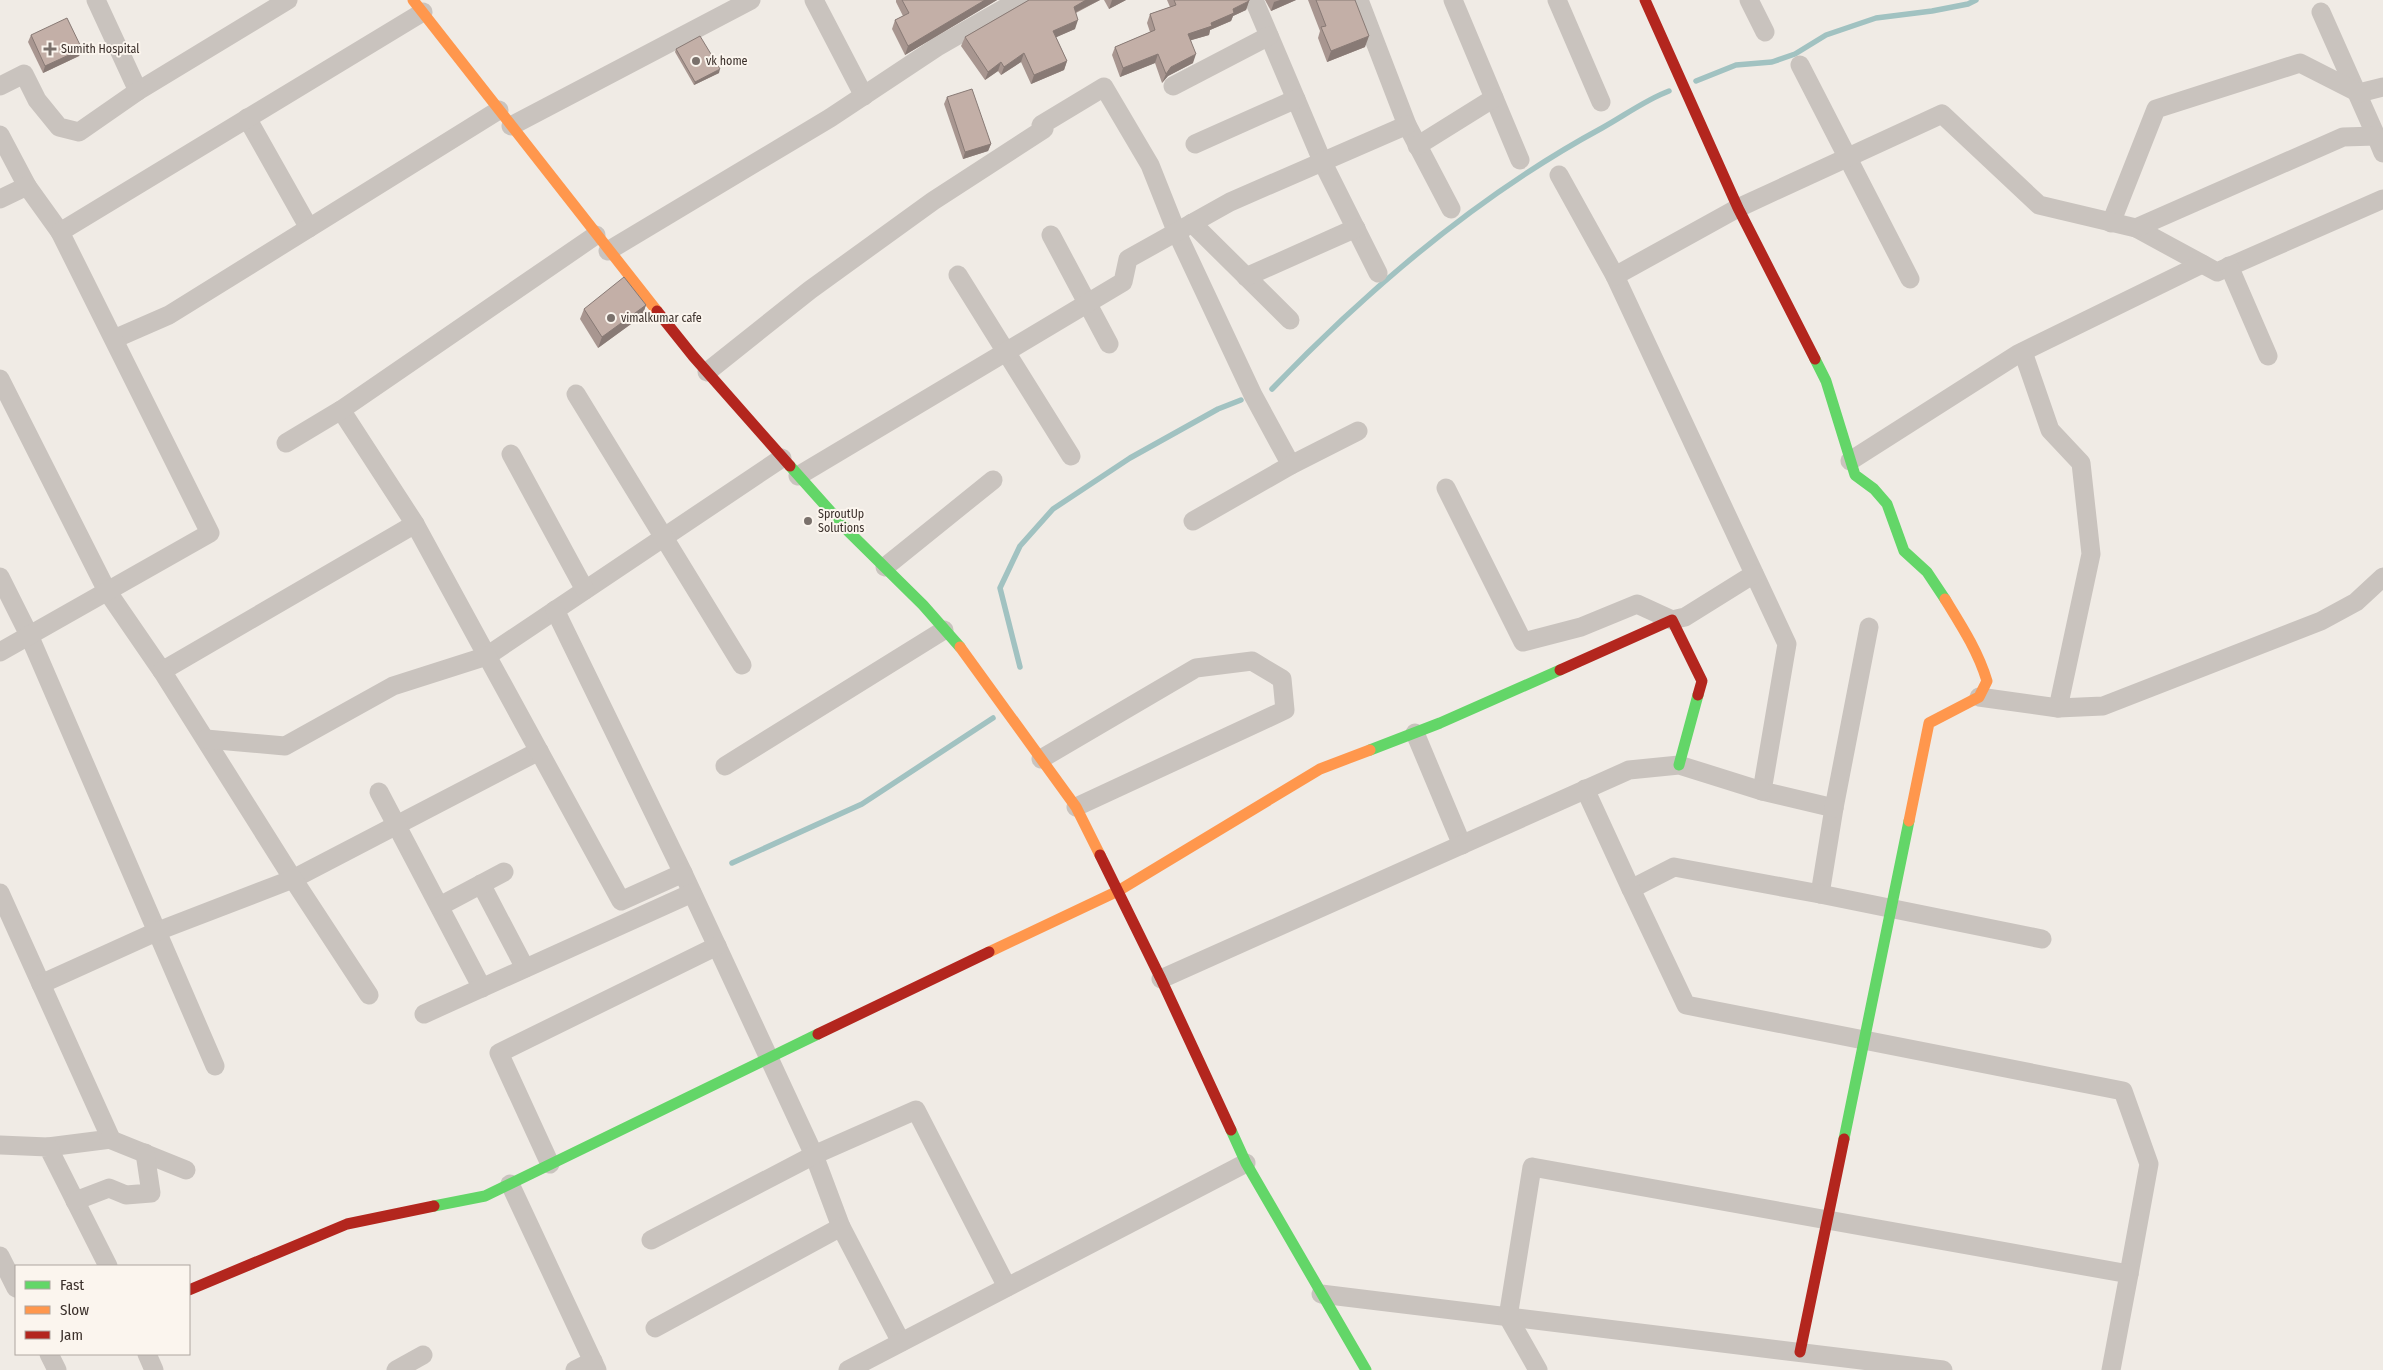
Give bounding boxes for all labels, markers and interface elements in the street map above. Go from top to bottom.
marker: Sumith Hospital [43,42,57,56]
place label: Sumith Hospital [61,42,139,56]
place label: vk home [706,54,748,68]
marker: vk home [690,55,702,67]
place label: vimalkumar cafe [621,311,702,325]
marker: vimalkumar cafe [605,312,617,324]
place label: SproutUp Solutions [818,507,864,535]
marker: SproutUp Solutions [802,515,814,527]
legend [15,1265,190,1355]
text: Fast [60,1276,84,1294]
text: Slow [60,1301,89,1319]
text: Jam [60,1326,83,1344]

